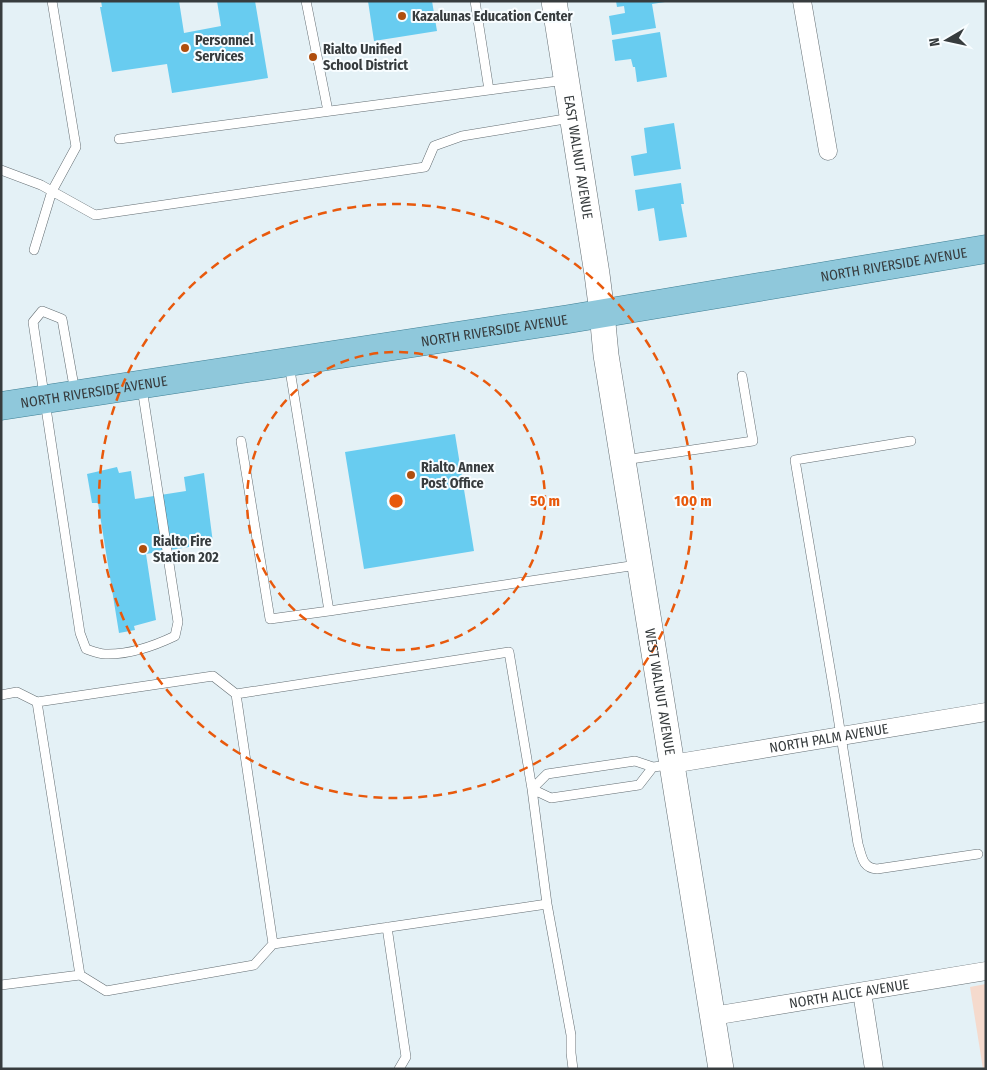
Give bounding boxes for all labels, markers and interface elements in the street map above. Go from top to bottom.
place label: Kazalunas Education Center [412,8,574,25]
marker: Kazalunas Education Center [396,10,408,22]
north arrow [922,15,972,65]
place label: Personnel Services [195,32,254,65]
text: N [926,36,944,47]
place label: Rialto Unified School District [323,41,409,74]
marker: Personnel Services [179,42,191,54]
marker: Rialto Unified School District [307,51,319,63]
street label: EAST WALNUT AVENUE [560,94,597,221]
street label: NORTH RIVERSIDE AVENUE [819,244,969,285]
street label: NORTH RIVERSIDE AVENUE [420,311,569,350]
street label: NORTH RIVERSIDE AVENUE [19,372,169,411]
place label: Rialto Annex Post Office [421,459,494,492]
marker: Rialto Annex Post Office [405,469,417,481]
centre of rings [387,492,405,510]
text: 50 m [530,492,560,510]
text: 100 m [674,492,712,510]
place label: Rialto Fire Station 202 [153,533,219,566]
marker: Rialto Fire Station 202 [137,543,149,555]
street label: WEST WALNUT AVENUE [642,627,679,757]
street label: NORTH PALM AVENUE [768,720,890,756]
street label: NORTH ALICE AVENUE [788,975,911,1012]

